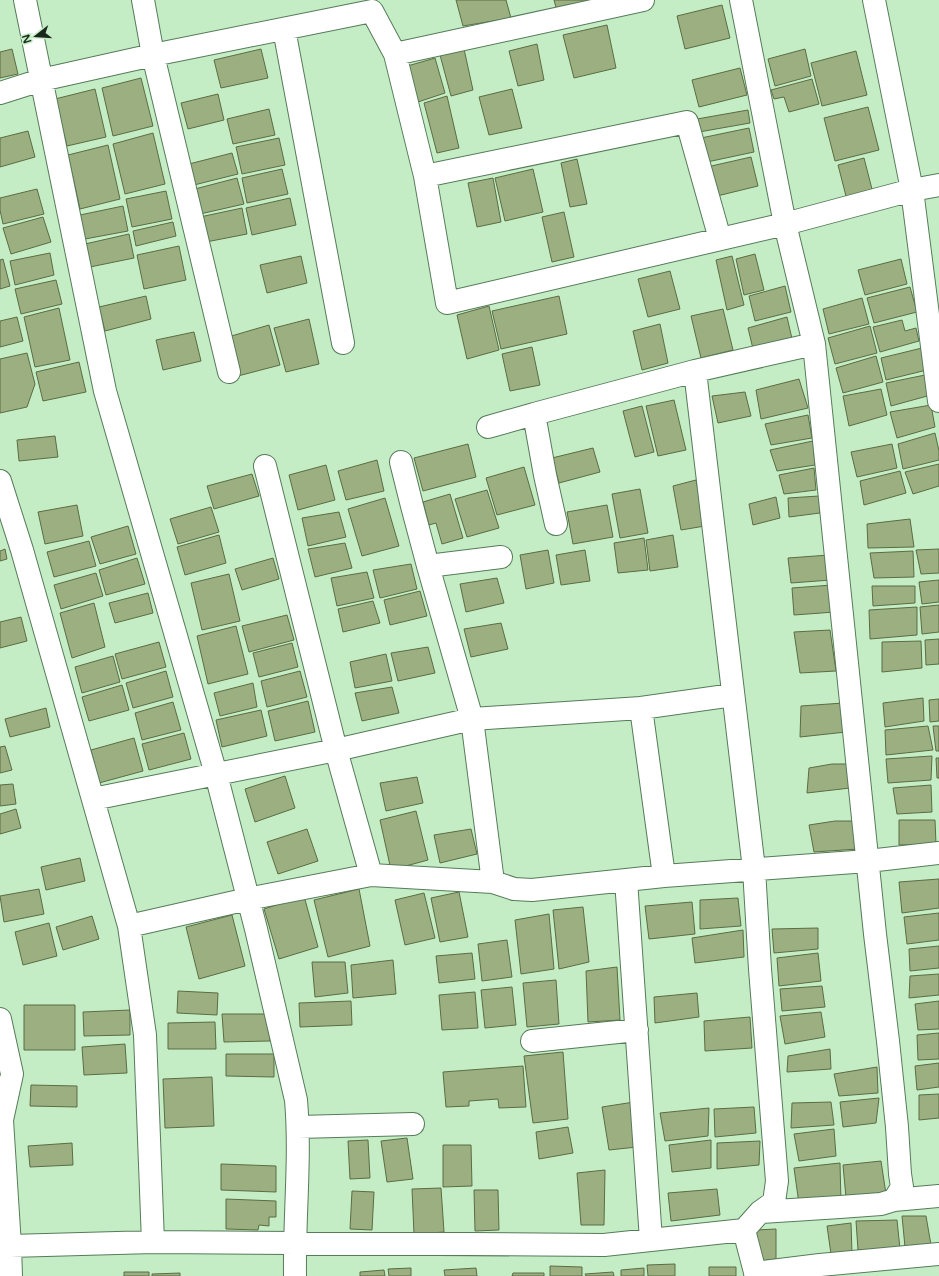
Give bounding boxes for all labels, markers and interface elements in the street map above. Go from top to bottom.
north arrow [16,16,56,56]
text: N [19,33,34,45]

